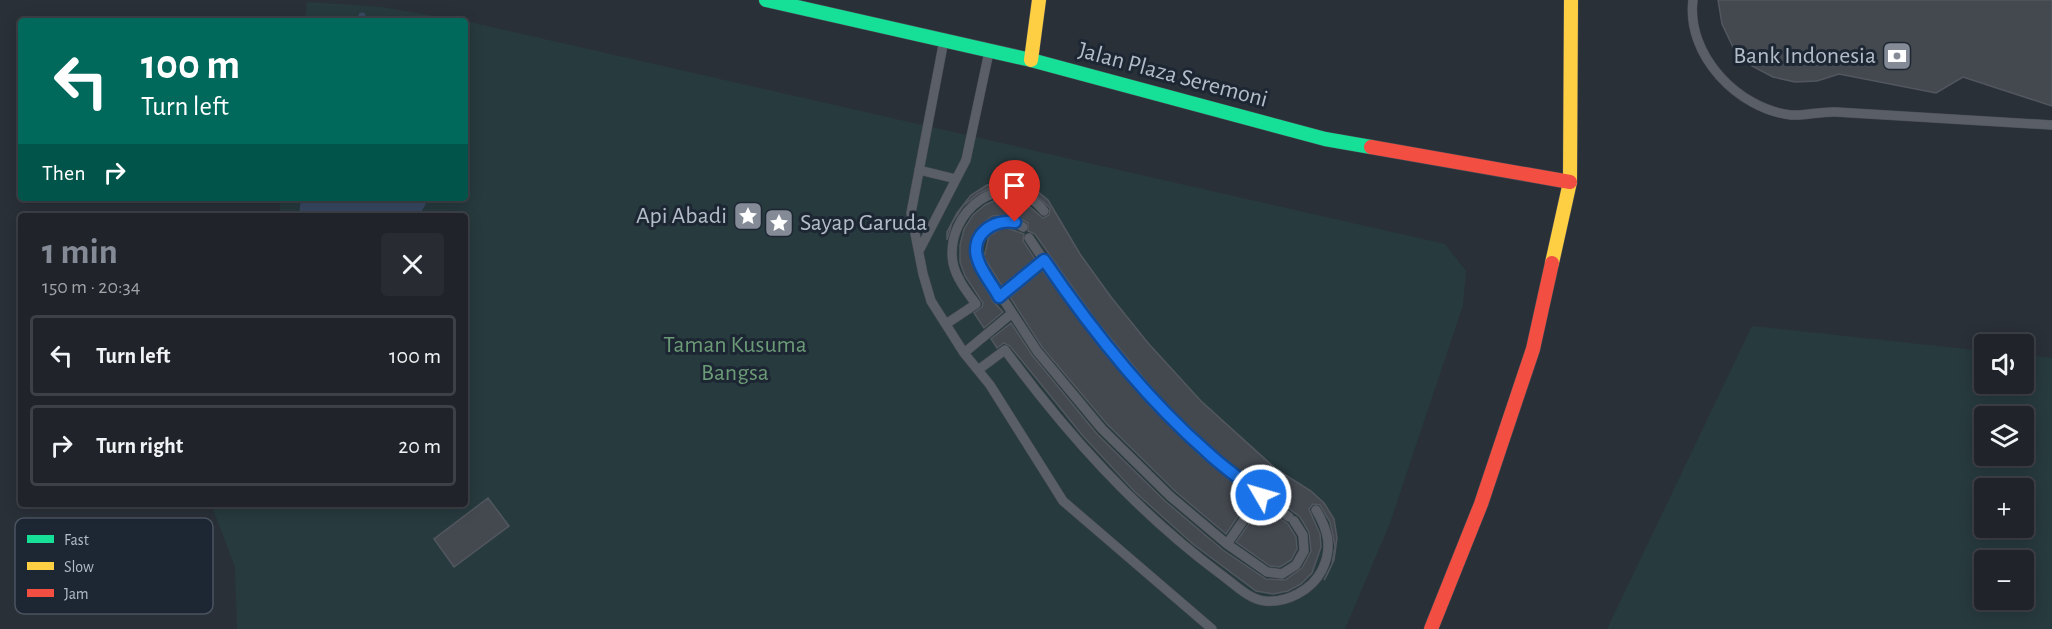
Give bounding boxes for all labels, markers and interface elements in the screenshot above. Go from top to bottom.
street label: Jalan Plaza Seremoni [1076,38,1270,112]
bank icon: Bank Indonesia [1881,40,1913,72]
icon: left [42,42,120,120]
text: 100 m [141,44,240,86]
place label: Bank Indonesia [1733,44,1876,68]
text: Turn left [141,93,229,120]
icon: right [98,156,131,189]
pin [989,160,1040,222]
text: Then [42,162,86,184]
icon: arrive [998,169,1031,202]
place icon: Api Abadi [732,200,764,232]
place label: Api Abadi [636,204,727,228]
place icon: Sayap Garuda [763,207,795,239]
place label: Sayap Garuda [800,211,927,235]
button: close [381,233,444,296]
text: 1 min [42,234,118,270]
text: 150 m · 20:34 [42,277,140,297]
park label: Taman Kusuma Bangsa [663,333,807,385]
map controls [1974,334,2034,610]
button: sound [1974,334,2034,394]
icon: left [45,339,78,372]
text: Turn left [96,345,170,367]
text: 100 m [389,345,441,367]
button: layers [1974,406,2034,466]
icon: right [45,429,78,462]
text: Turn right [96,435,183,457]
text: 20 m [398,435,441,457]
position arrow [1229,463,1293,527]
button: + [1974,478,2034,538]
legend [15,518,213,614]
text: Fast [64,532,89,548]
button: − [1974,550,2034,610]
text: Slow [64,559,94,575]
text: Jam [64,586,89,602]

